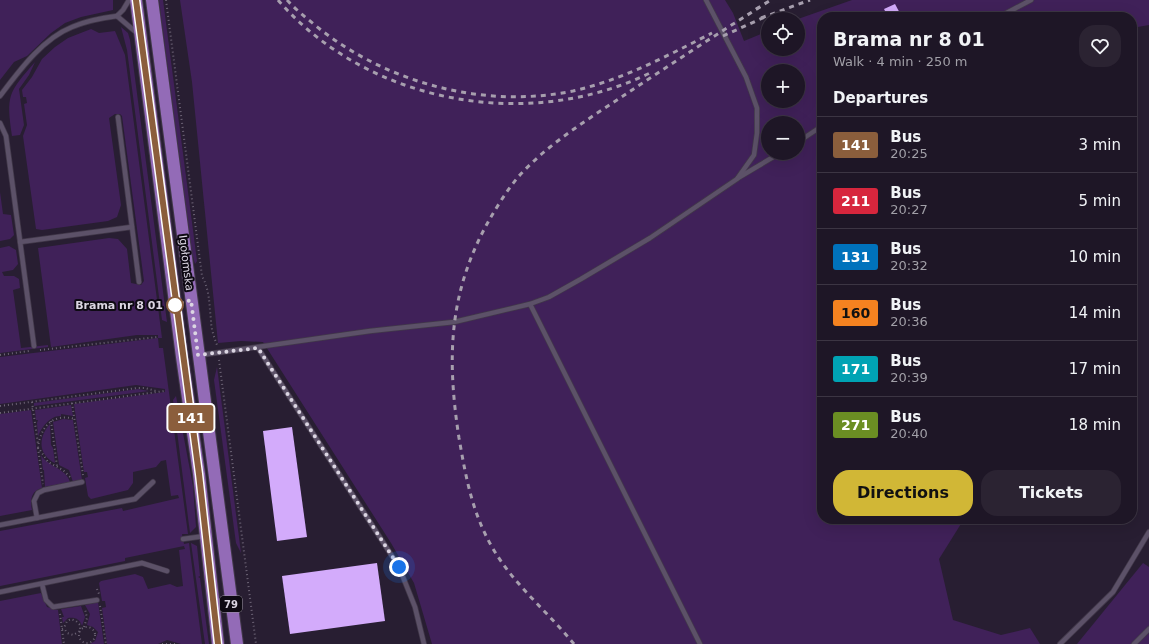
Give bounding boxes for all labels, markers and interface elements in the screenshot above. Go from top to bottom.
map controls [761,12,805,160]
button: locate [761,12,805,56]
button: heart [1079,25,1121,67]
text: Brama nr 8 01 [833,28,985,50]
text: Walk · 4 min · 250 m [833,54,967,69]
button: + [761,64,805,108]
text: Departures [833,89,928,107]
button: − [761,116,805,160]
text: Bus [890,128,921,146]
text: 3 min [1078,136,1121,154]
text: 141 [841,137,870,153]
text: 20:25 [890,146,928,161]
text: Bus [890,184,921,202]
text: 5 min [1078,192,1121,210]
text: 211 [841,193,870,209]
text: 20:27 [890,202,928,217]
street label: Igołomska [176,234,196,292]
text: Bus [890,240,921,258]
text: 10 min [1069,248,1121,266]
text: 131 [841,249,870,265]
text: 20:32 [890,258,928,273]
marker: Brama nr 8 01 [166,296,184,314]
text: Bus [890,296,921,314]
place label: Brama nr 8 01 [75,299,163,312]
text: 14 min [1069,304,1121,322]
text: 160 [841,305,870,321]
text: 20:36 [890,314,928,329]
text: Bus [890,352,921,370]
text: 17 min [1069,360,1121,378]
text: 171 [841,361,870,377]
text: 20:39 [890,370,928,385]
line badge: 141 [168,405,214,431]
text: Bus [890,408,921,426]
text: 141 [176,410,206,426]
text: 18 min [1069,416,1121,434]
text: 271 [841,417,870,433]
text: 20:40 [890,426,928,441]
button: Directions [833,470,973,516]
button: Tickets [981,470,1121,516]
your location [389,557,409,577]
road number: 79 [220,596,242,612]

